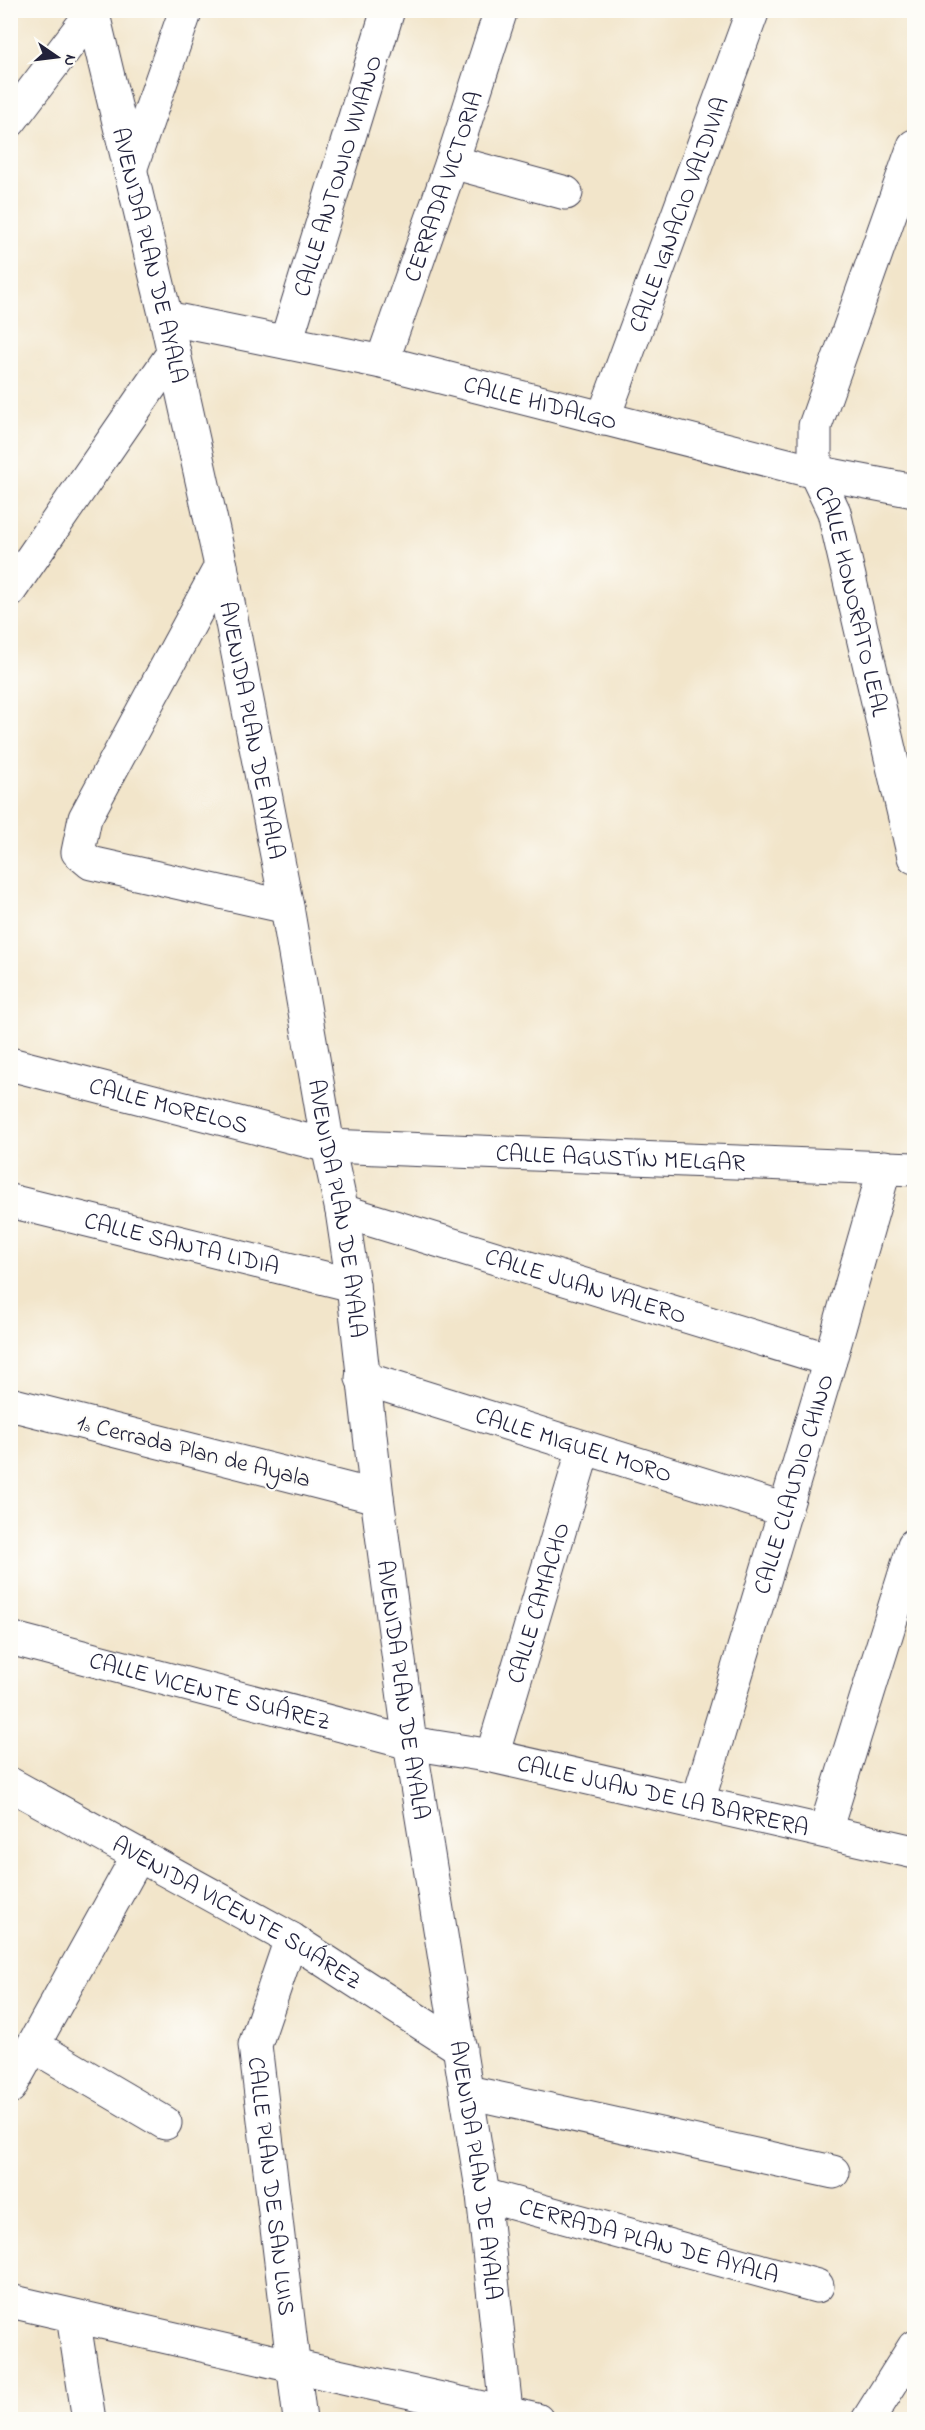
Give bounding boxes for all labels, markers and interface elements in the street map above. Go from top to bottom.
north arrow [27,27,87,87]
street label: CALLE ANTONIO VIVIANO [286,51,393,302]
text: N [57,52,83,68]
street label: CERRADA VICTORIA [396,87,494,287]
street label: CALLE IGNACIO VALDIVIA [621,92,740,338]
street label: AVENIDA PLAN DE AYALA [101,124,195,387]
street label: CALLE HIDALGO [459,368,620,441]
street label: CALLE HONORATO LEAL [804,480,896,721]
street label: AVENIDA PLAN DE AYALA [208,599,292,862]
street label: CALLE MORELOS [85,1070,252,1145]
street label: AVENIDA PLAN DE AYALA [297,1077,374,1340]
street label: CALLE AGUSTÍN MELGAR [495,1138,746,1182]
street label: CALLE SANTA LIDIA [80,1205,283,1286]
street label: CALLE JUAN VALERO [480,1241,690,1335]
street label: CALLE CLAUDIO CHINO [746,1370,845,1599]
street label: CALLE MIGUEL MORO [470,1399,676,1494]
street label: 1ª Cerrada Plan de Ayala [73,1406,314,1499]
street label: CALLE CAMACHO [500,1519,581,1688]
street label: AVENIDA PLAN DE AYALA [366,1558,437,1823]
street label: CALLE VICENTE SUÁREZ [85,1645,334,1741]
street label: CALLE JUAN DE LA BARRERA [513,1747,812,1847]
street label: AVENIDA VICENTE SUÁREZ [105,1829,368,2000]
street label: AVENIDA PLAN DE AYALA [438,2038,509,2302]
street label: CALLE PLAN DE SAN LUIS [237,2055,302,2318]
street label: CERRADA PLAN DE AYALA [514,2190,782,2295]

